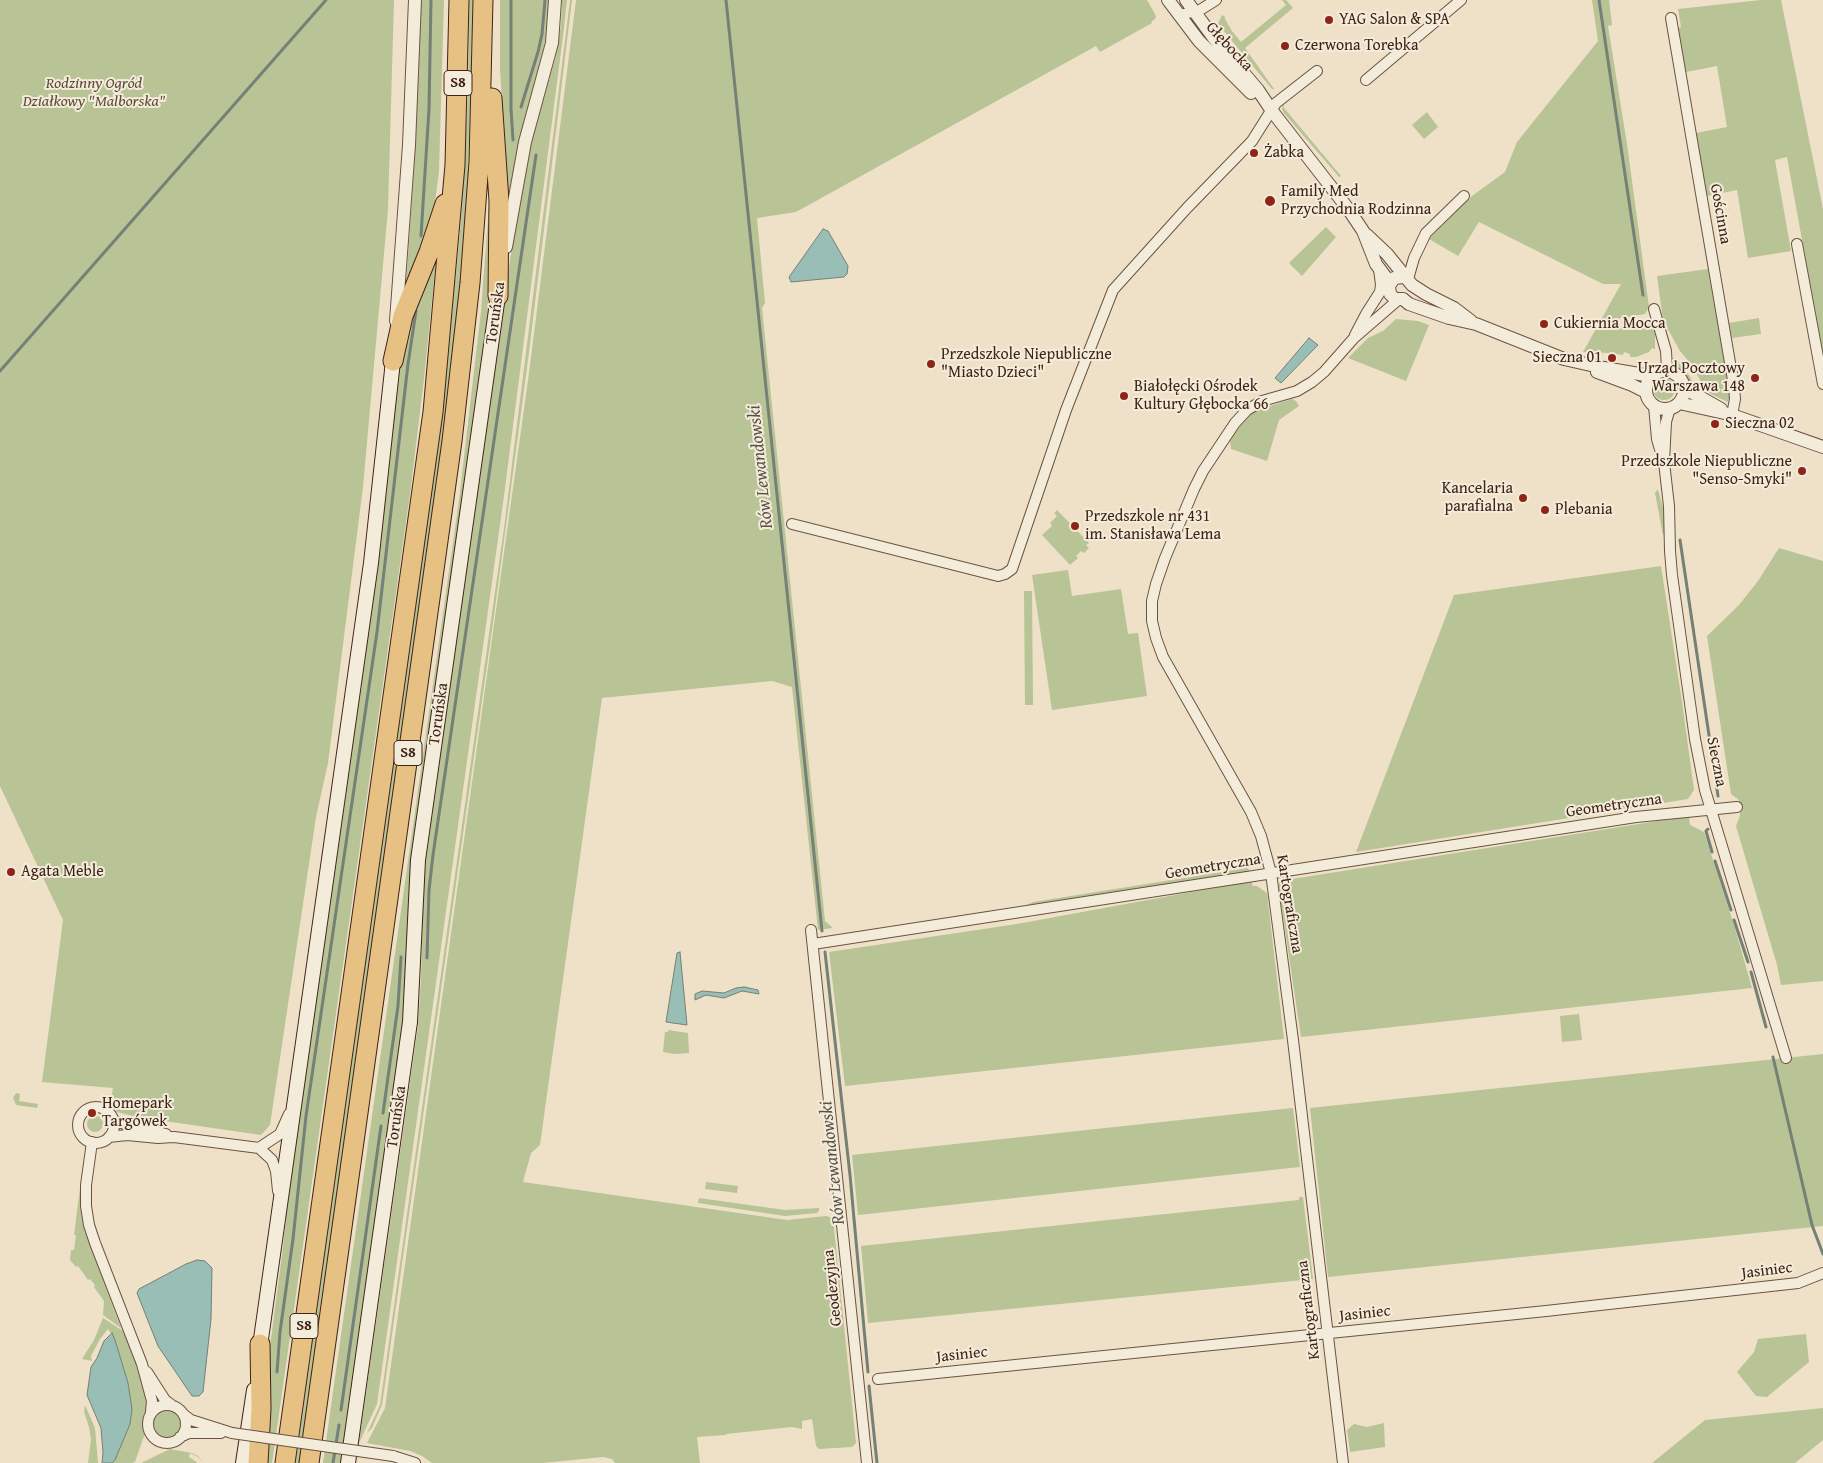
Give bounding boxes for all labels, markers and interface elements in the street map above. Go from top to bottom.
place label: YAG Salon & SPA [1339,10,1450,30]
marker: YAG Salon & SPA [1323,14,1335,26]
street label: Głębocka [1201,18,1257,76]
place label: Czerwona Torebka [1295,36,1418,56]
marker: Czerwona Torebka [1279,40,1291,52]
road number: S8 [444,70,472,96]
park label: Rodzinny Ogród Działkowy "Malborska" [23,74,165,112]
place label: Żabka [1264,143,1304,163]
marker: Żabka [1248,147,1260,159]
place label: Family Med Przychodnia Rodzinna [1281,182,1431,220]
street label: Gościnna [1705,182,1735,246]
marker: Family Med Przychodnia Rodzinna [1263,194,1277,208]
street label: Toruńska [482,281,510,345]
place label: Cukiernia Mocca [1554,314,1666,334]
marker: Cukiernia Mocca [1538,318,1550,330]
place label: Przedszkole Niepubliczne "Miasto Dzieci" [941,345,1112,383]
place label: Sieczna 01 [1533,348,1602,368]
marker: Sieczna 01 [1606,352,1618,364]
marker: Przedszkole Niepubliczne "Miasto Dzieci" [925,358,937,370]
place label: Urząd Pocztowy Warszawa 148 [1637,359,1745,397]
marker: Urząd Pocztowy Warszawa 148 [1749,372,1761,384]
place label: Białołęcki Ośrodek Kultury Głębocka 66 [1134,377,1269,415]
marker: Białołęcki Ośrodek Kultury Głębocka 66 [1118,390,1130,402]
water label: Rów Lewandowski [744,404,778,530]
place label: Sieczna 02 [1725,414,1794,434]
marker: Sieczna 02 [1709,418,1721,430]
place label: Przedszkole Niepubliczne "Senso-Smyki" [1621,452,1792,490]
marker: Przedszkole Niepubliczne "Senso-Smyki" [1796,465,1808,477]
place label: Kancelaria parafialna [1442,479,1513,517]
marker: Kancelaria parafialna [1517,492,1529,504]
place label: Plebania [1555,500,1612,520]
marker: Plebania [1539,504,1551,516]
place label: Przedszkole nr 431 im. Stanisława Lema [1085,507,1221,545]
marker: Przedszkole nr 431 im. Stanisława Lema [1069,520,1081,532]
street label: Toruńska [425,682,453,746]
street label: Sieczna [1702,735,1730,789]
road number: S8 [394,740,422,766]
street label: Geometryczna [1565,790,1663,822]
street label: Geometryczna [1164,850,1262,884]
street label: Kartograficzna [1272,853,1306,955]
place label: Agata Meble [21,862,104,882]
marker: Agata Meble [5,866,17,878]
street label: Toruńska [383,1085,411,1149]
place label: Homepark Targówek [102,1094,172,1132]
water label: Rów Lewandowski [816,1100,850,1226]
marker: Homepark Targówek [86,1107,98,1119]
street label: Geodezyjna [819,1249,847,1327]
street label: Jasiniec [1740,1258,1794,1284]
street label: Kartograficzna [1293,1259,1325,1361]
street label: Jasiniec [1338,1302,1392,1326]
road number: S8 [290,1314,318,1338]
street label: Jasiniec [935,1343,989,1367]

